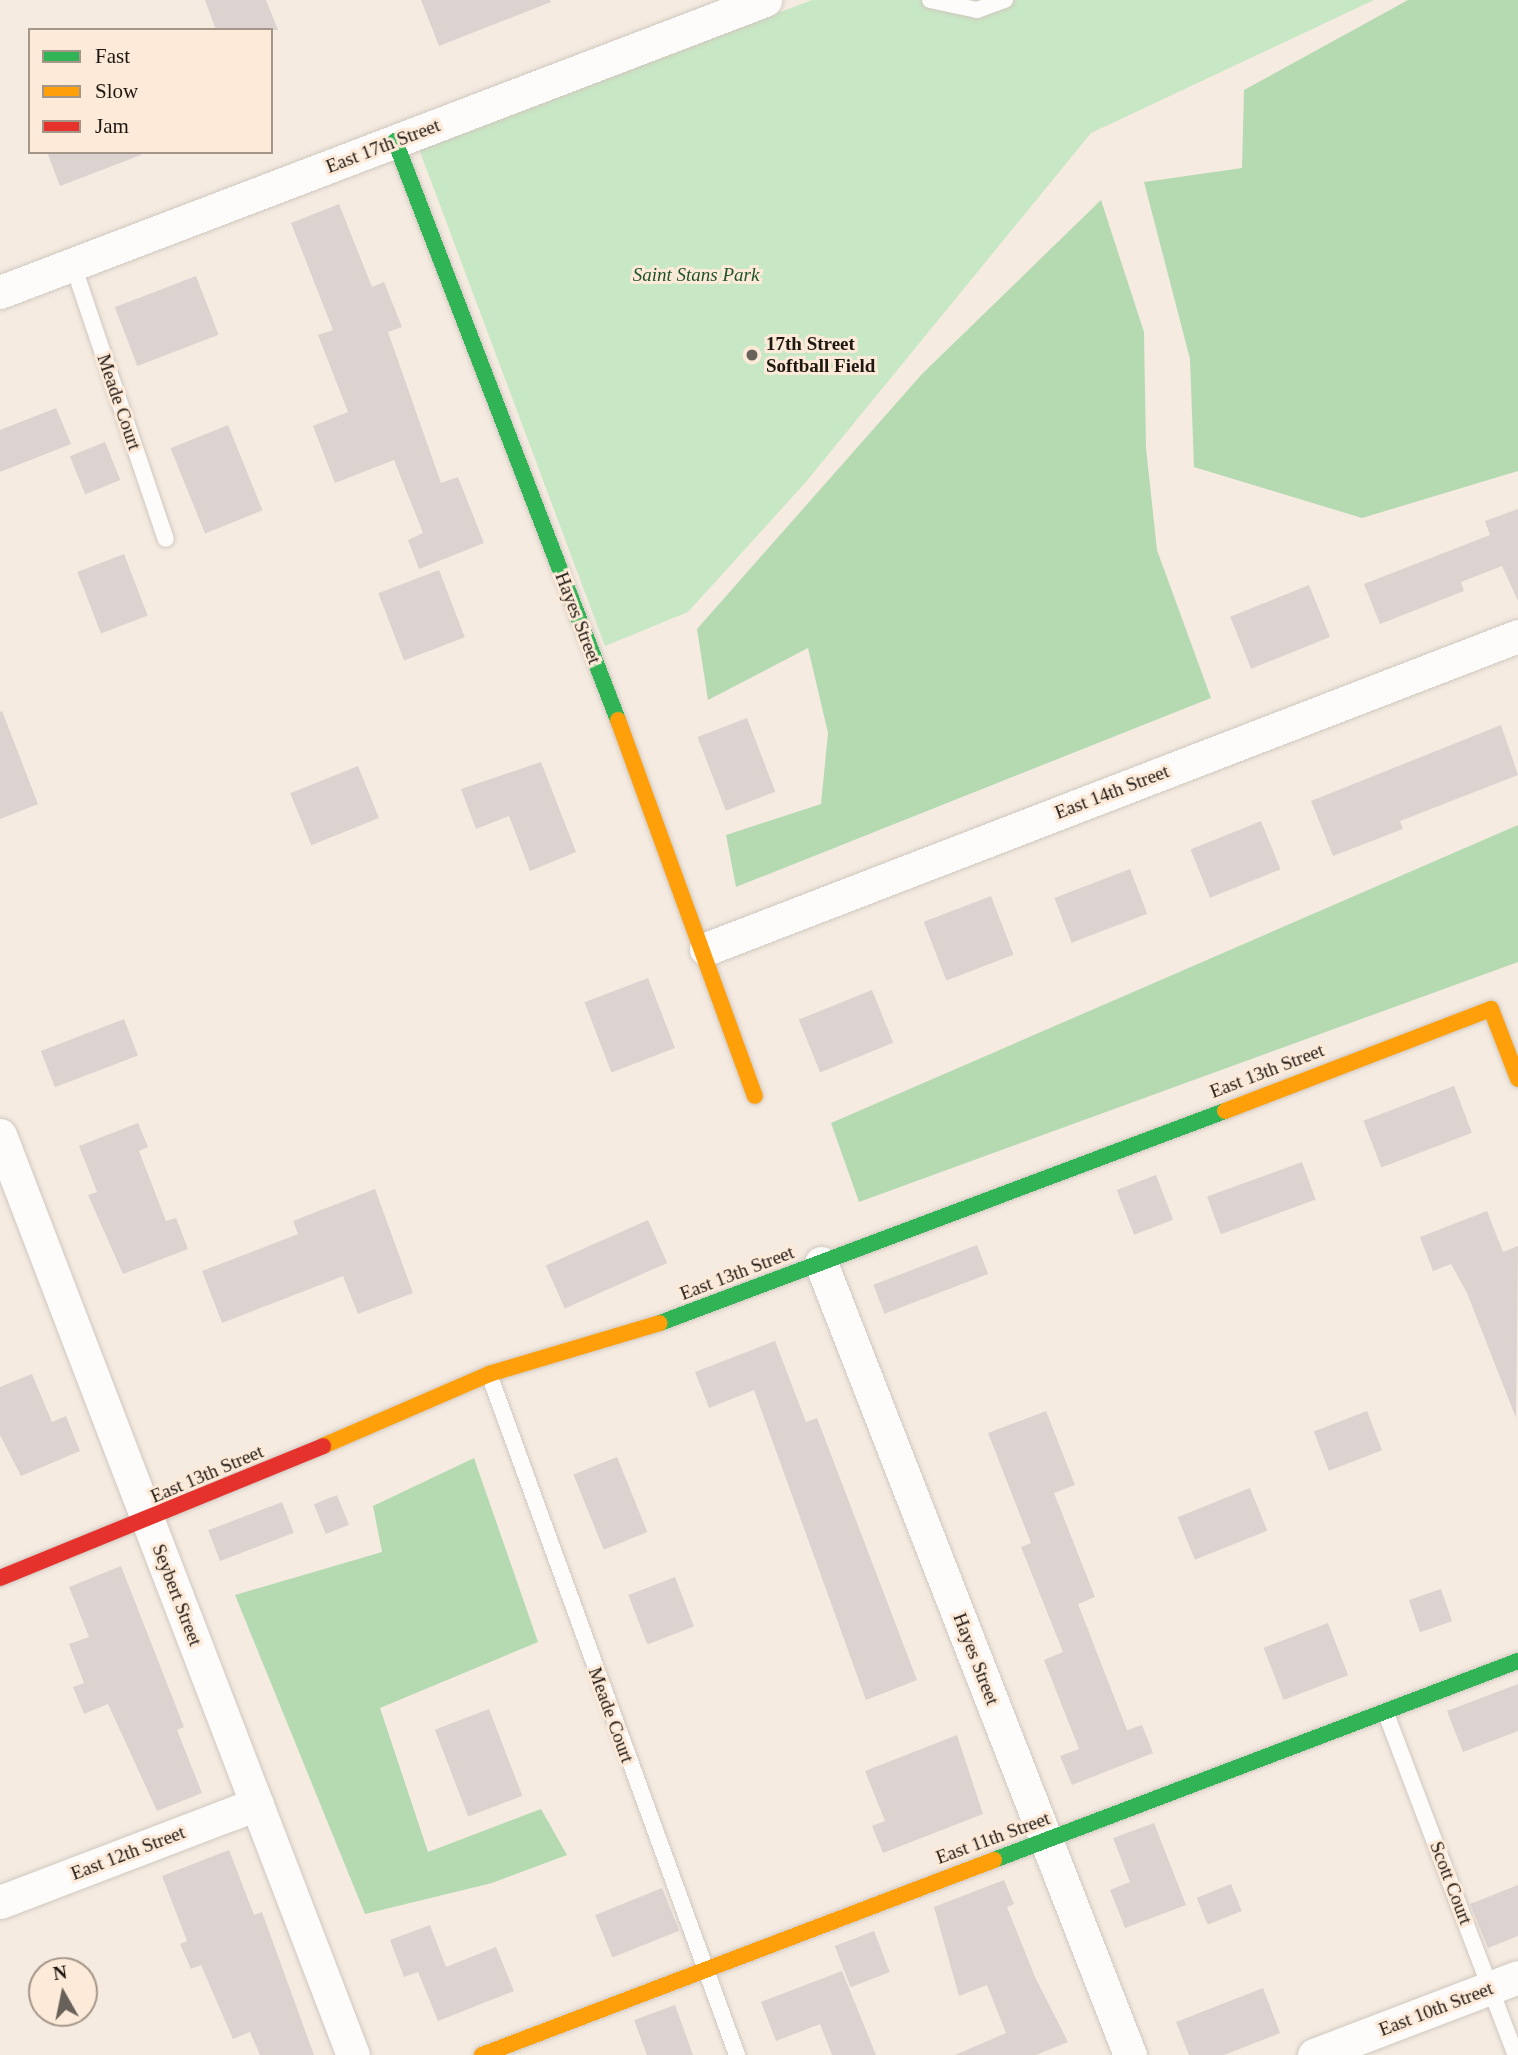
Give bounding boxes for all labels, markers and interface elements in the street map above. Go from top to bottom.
legend [28,28,273,154]
text: Fast [95,44,130,68]
text: Slow [95,79,138,103]
text: Jam [95,114,129,138]
street label: East 17th Street [323,114,443,178]
park label: Saint Stans Park [633,264,759,286]
place label: 17th Street Softball Field [766,333,875,377]
marker: 17th Street Softball Field [744,347,760,363]
street label: Meade Court [92,351,146,453]
street label: Hayes Street [550,569,606,667]
street label: East 14th Street [1052,760,1172,824]
street label: East 13th Street [1207,1039,1327,1103]
street label: East 13th Street [677,1241,797,1305]
street label: East 13th Street [147,1440,267,1508]
street label: Seybert Street [147,1541,207,1649]
street label: Hayes Street [948,1610,1004,1708]
street label: Meade Court [583,1664,639,1766]
street label: East 11th Street [933,1807,1053,1869]
street label: East 12th Street [68,1821,188,1885]
street label: Scott Court [1425,1838,1477,1928]
north arrow [28,1957,98,2027]
text: N [52,1961,68,1984]
street label: East 10th Street [1376,1977,1496,2041]

